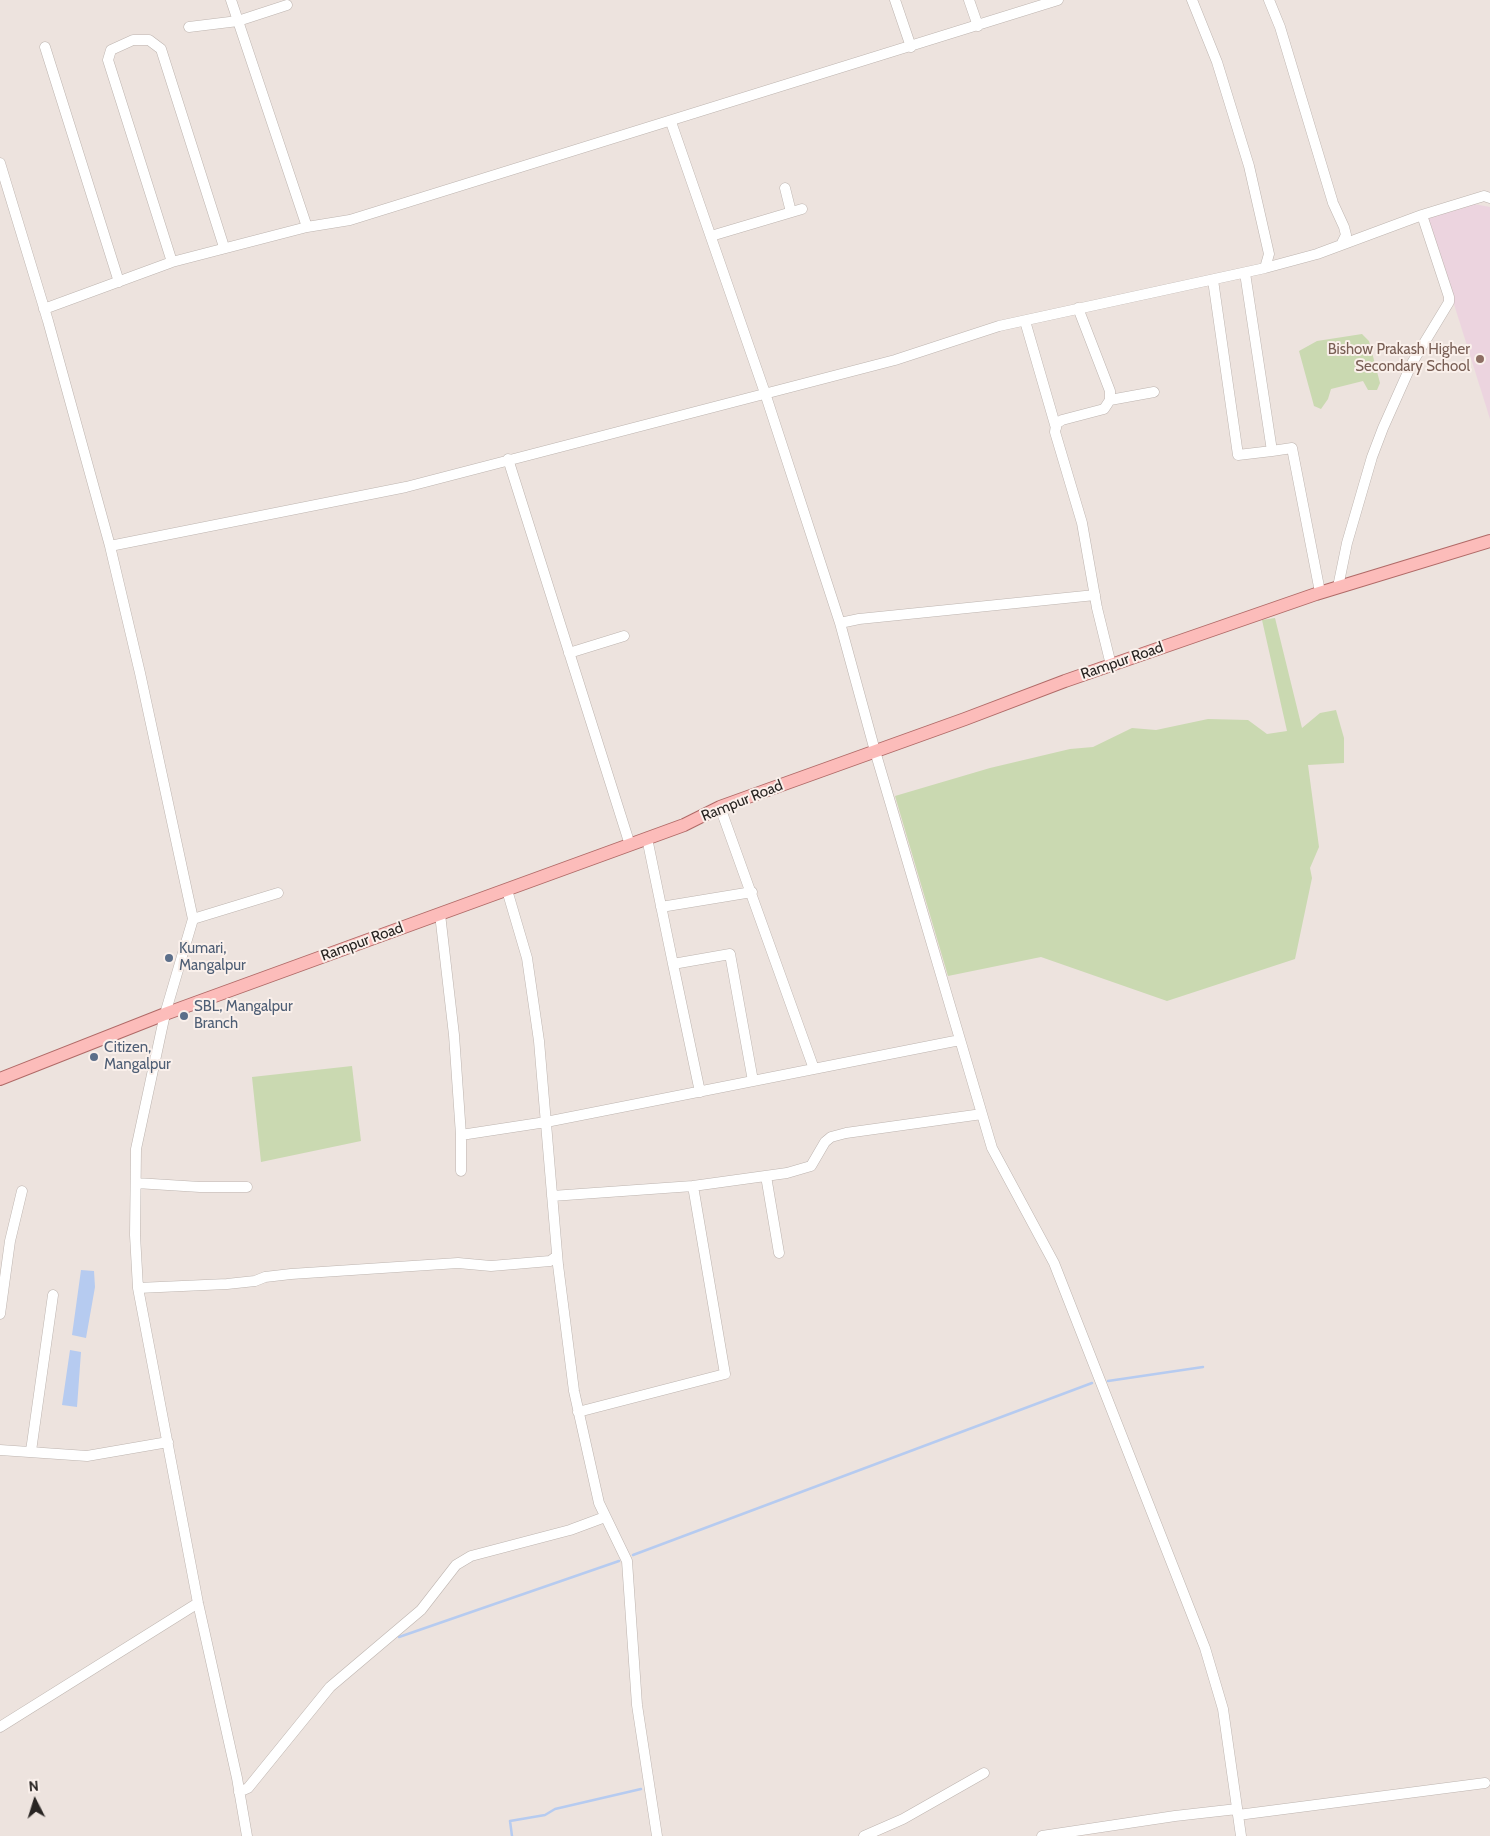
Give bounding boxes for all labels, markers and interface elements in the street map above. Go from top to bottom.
place label: Bishow Prakash Higher Secondary School [1328,341,1470,376]
marker: Bishow Prakash Higher Secondary School [1474,353,1486,365]
street label: Rampur Road [1078,638,1166,684]
street label: Rampur Road [699,777,785,825]
street label: Rampur Road [318,919,406,965]
place label: Kumari, Mangalpur [179,940,246,975]
marker: Kumari, Mangalpur [163,952,175,964]
place label: SBL, Mangalpur Branch [194,998,293,1033]
marker: SBL, Mangalpur Branch [178,1010,190,1022]
place label: Citizen, Mangalpur [104,1039,171,1074]
marker: Citizen, Mangalpur [88,1051,100,1063]
north arrow [10,1776,60,1826]
text: N [28,1777,39,1795]

